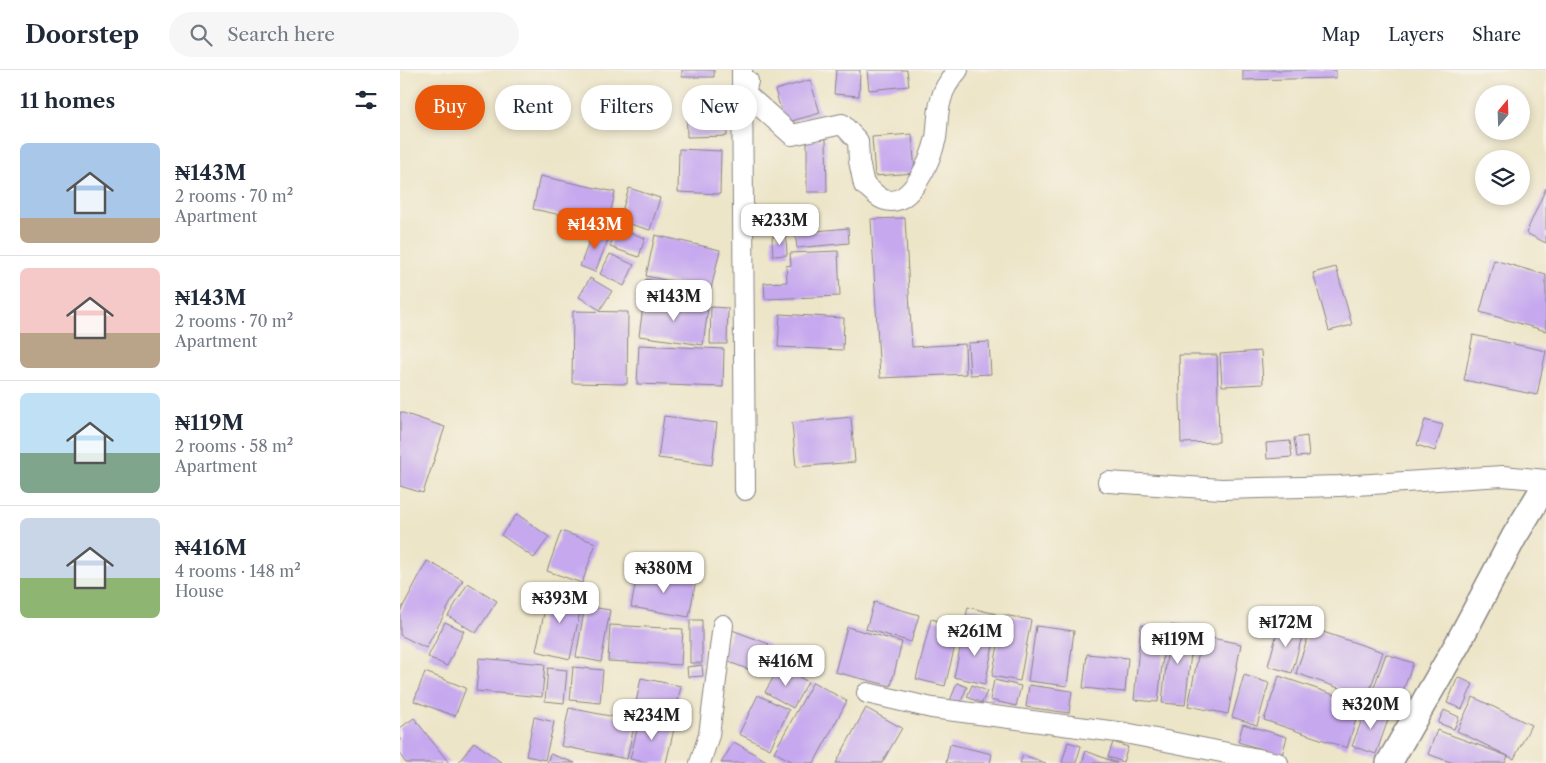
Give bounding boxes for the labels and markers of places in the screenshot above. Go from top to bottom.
pin: ₦233M [745,204,815,246]
pin: ₦143M [560,208,630,250]
pin: ₦143M [639,280,709,322]
pin: ₦380M [629,552,699,594]
pin: ₦393M [525,582,595,624]
pin: ₦172M [1251,606,1321,648]
pin: ₦261M [940,614,1010,657]
pin: ₦119M [1143,622,1213,665]
pin: ₦416M [751,644,821,687]
pin: ₦320M [1336,688,1406,730]
pin: ₦234M [617,698,687,741]

